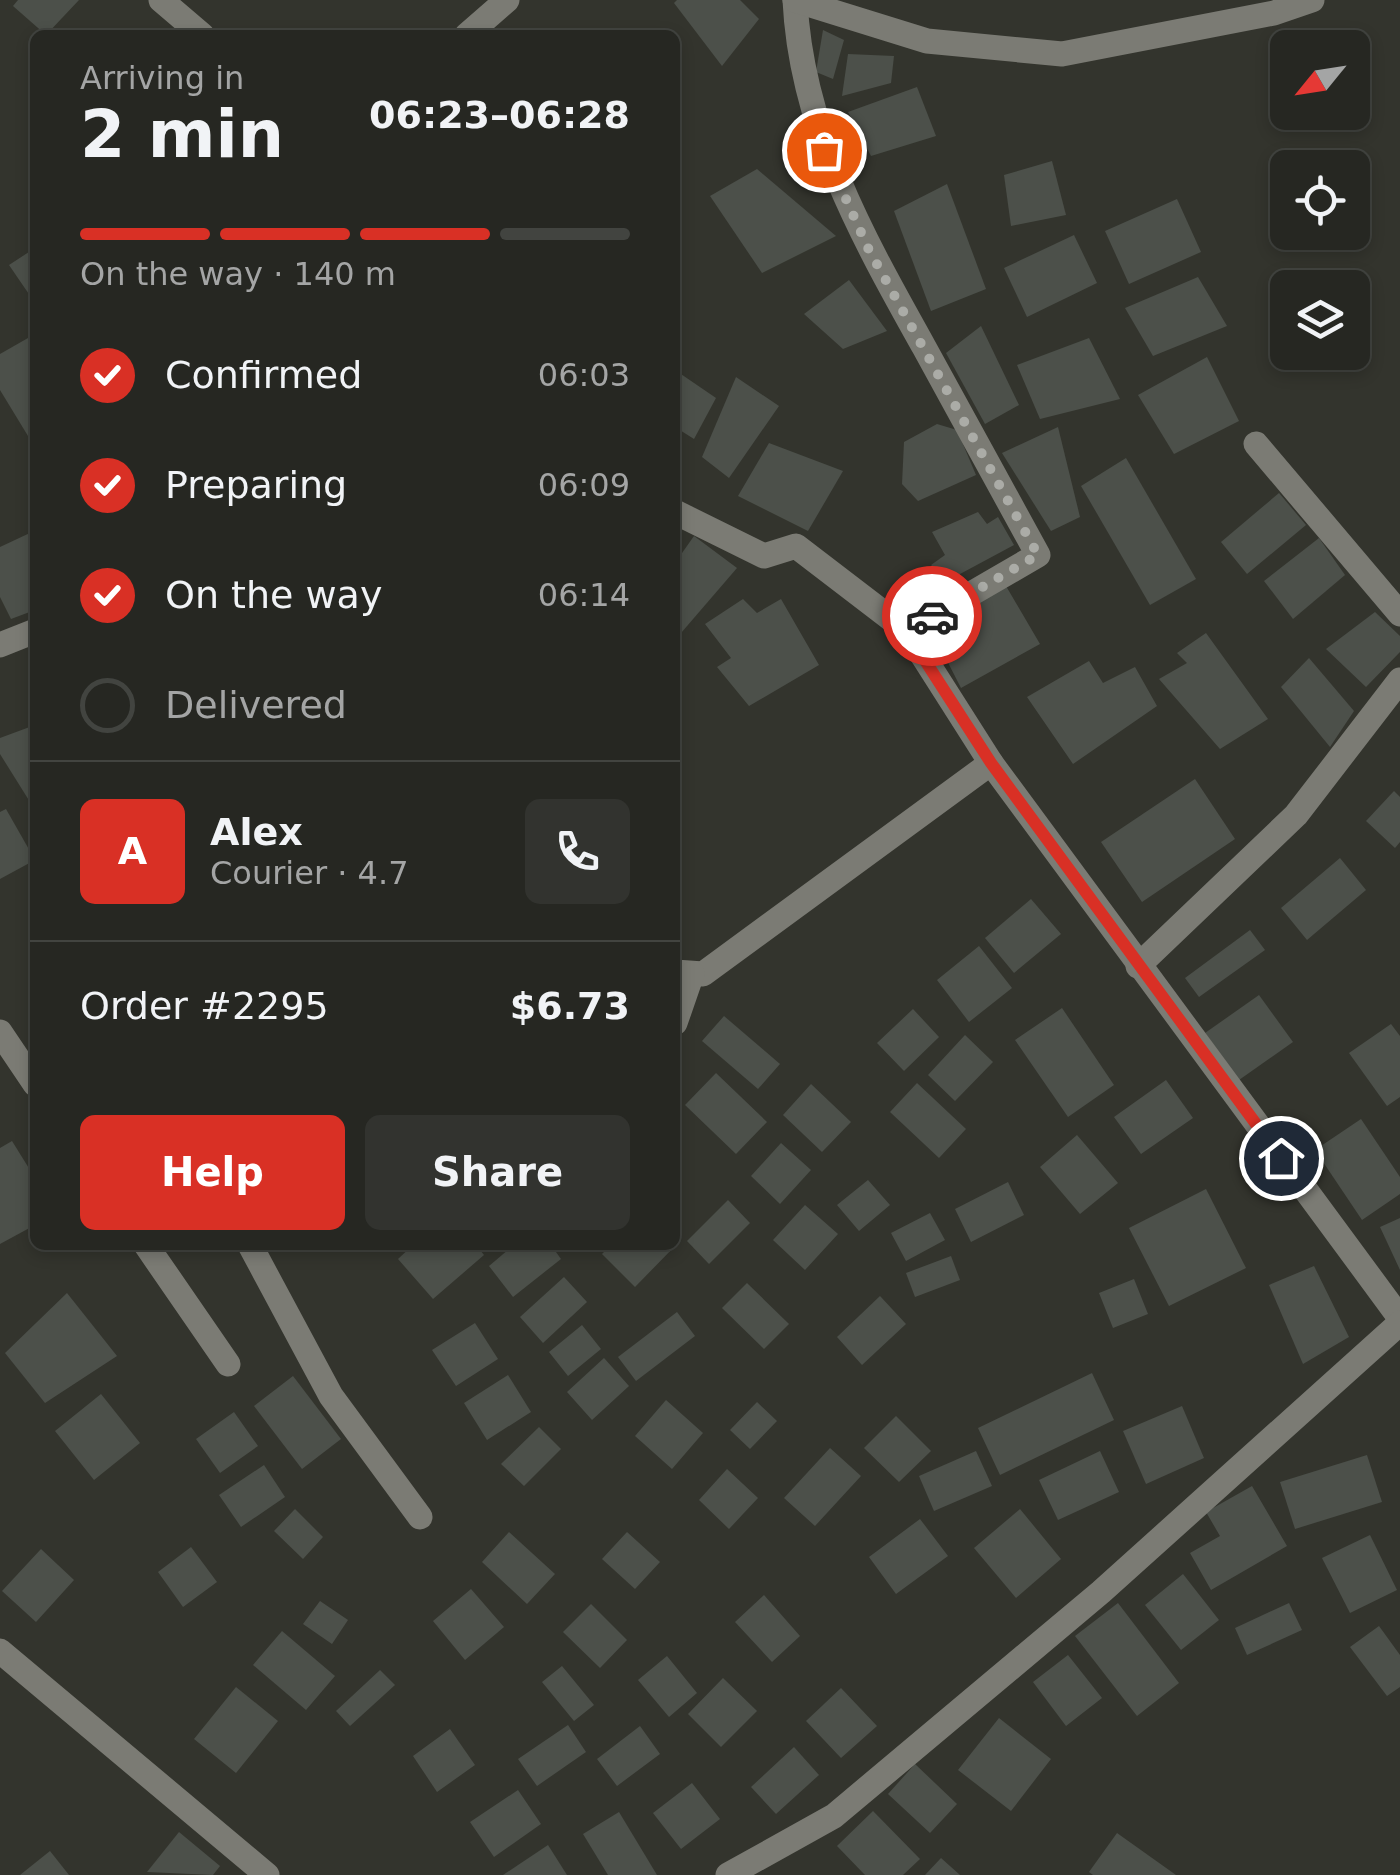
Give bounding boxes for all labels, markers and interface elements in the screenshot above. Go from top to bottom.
north arrow [1270,30,1370,130]
map controls [1270,30,1370,370]
text: Arriving in [80,59,244,97]
text: 06:23–06:28 [369,93,630,137]
text: 2 min [80,97,284,172]
pin [782,108,867,193]
icon: bag [797,123,852,178]
button: locate [1270,150,1370,250]
text: On the way · 140 m [80,255,396,293]
button: layers [1270,270,1370,370]
icon: check [80,348,135,403]
text: Confirmed [165,353,362,397]
text: 06:03 [538,356,630,394]
icon: check [80,458,135,513]
text: Preparing [165,463,347,507]
text: 06:09 [538,466,630,504]
courier [882,566,982,666]
icon: check [80,568,135,623]
text: On the way [165,573,382,617]
text: 06:14 [538,576,630,614]
icon: car [905,589,960,644]
text: Delivered [165,683,347,727]
button: phone [525,799,630,904]
text: Alex [210,810,303,854]
text: A [118,829,147,873]
text: Courier · 4.7 [210,854,409,892]
text: Order #2295 [80,984,329,1028]
text: $6.73 [510,984,630,1028]
button: Help [80,1115,345,1230]
button: Share [365,1115,630,1230]
pin [1239,1116,1324,1201]
icon: home [1254,1131,1309,1186]

